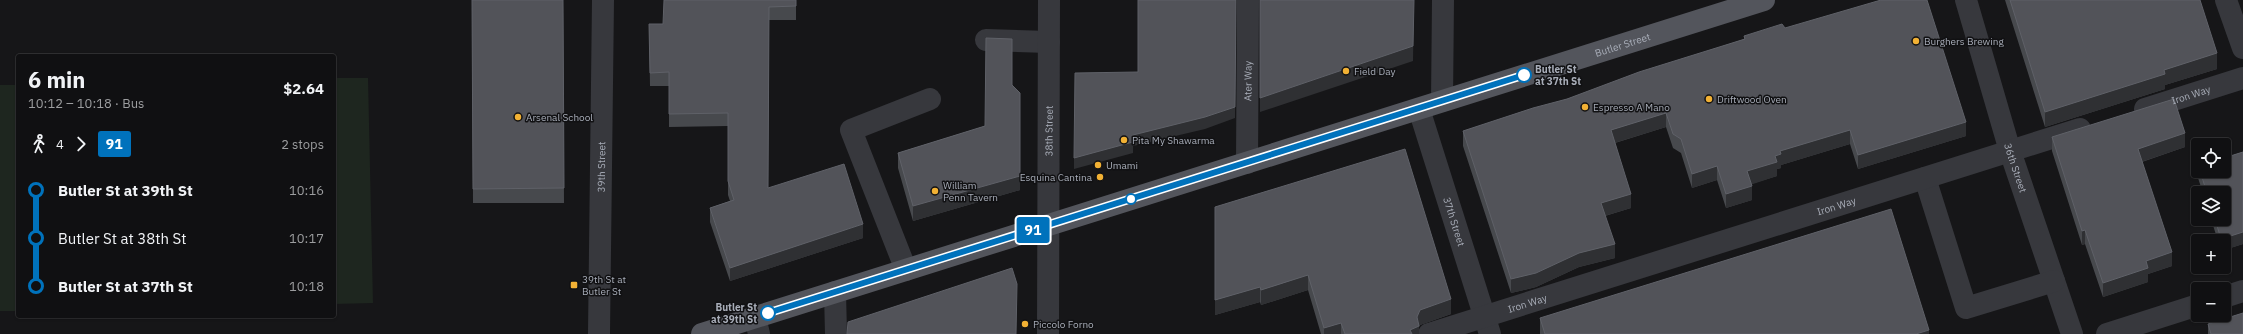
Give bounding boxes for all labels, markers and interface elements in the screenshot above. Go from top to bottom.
street label: Butler Street [1593,30,1652,59]
place label: Burghers Brewing [1924,35,2004,48]
marker: Burghers Brewing [1911,36,1921,46]
street label: Ater Way [1241,61,1254,101]
place label: Butler St at 37th St [1535,63,1581,88]
text: 6 min [28,65,85,94]
place label: Field Day [1354,65,1395,78]
marker: Field Day [1341,66,1351,76]
marker: Butler St at 37th St [1516,67,1532,83]
text: $2.64 [283,79,324,98]
street label: Iron Way [2170,82,2212,107]
place label: Driftwood Oven [1717,93,1787,106]
marker: Driftwood Oven [1704,94,1714,104]
text: 10:12 – 10:18 · Bus [28,95,144,112]
place label: Espresso A Mano [1593,101,1670,114]
marker: Espresso A Mano [1580,102,1590,112]
street label: 38th Street [1042,105,1055,157]
place label: Arsenal School [526,111,593,124]
marker: Arsenal School [513,112,523,122]
icon: walk [28,133,50,155]
icon: forward [70,133,92,155]
place label: Pita My Shawarma [1132,134,1215,147]
text: 91 [106,135,123,153]
marker: Pita My Shawarma [1119,135,1129,145]
text: 4 [56,136,64,153]
text: 2 stops [281,136,324,153]
map controls [2191,138,2231,322]
button: locate [2191,138,2231,178]
street label: 39th Street [594,141,608,193]
street label: 36th Street [2002,142,2030,195]
place label: Umami [1106,159,1138,172]
marker: Umami [1093,160,1103,170]
place label: Esquina Cantina [1020,171,1093,184]
marker: Esquina Cantina [1095,172,1105,182]
place label: William Penn Tavern [943,179,998,204]
text: Butler St at 39th St [58,181,193,200]
text: 10:16 [289,182,324,199]
marker: William Penn Tavern [930,186,940,196]
button: layers [2191,186,2231,226]
unlabelled marker [1125,193,1137,205]
street label: Iron Way [1815,193,1858,218]
street label: 37th Street [1441,195,1469,248]
line badge: 91 [1015,217,1051,243]
text: 91 [1025,221,1041,239]
text: Butler St at 38th St [58,229,187,248]
text: 10:17 [289,230,324,247]
button: + [2191,234,2231,274]
place label: 39th St at Butler St [582,273,627,298]
text: Butler St at 37th St [58,277,193,296]
text: 10:18 [289,278,324,295]
marker: 39th St at Butler St [569,280,579,290]
button: − [2191,282,2231,322]
street label: Iron Way [1506,291,1548,315]
place label: Butler St at 39th St [711,301,757,326]
marker: Butler St at 39th St [760,305,776,321]
place label: Piccolo Forno [1033,318,1094,331]
marker: Piccolo Forno [1020,319,1030,329]

